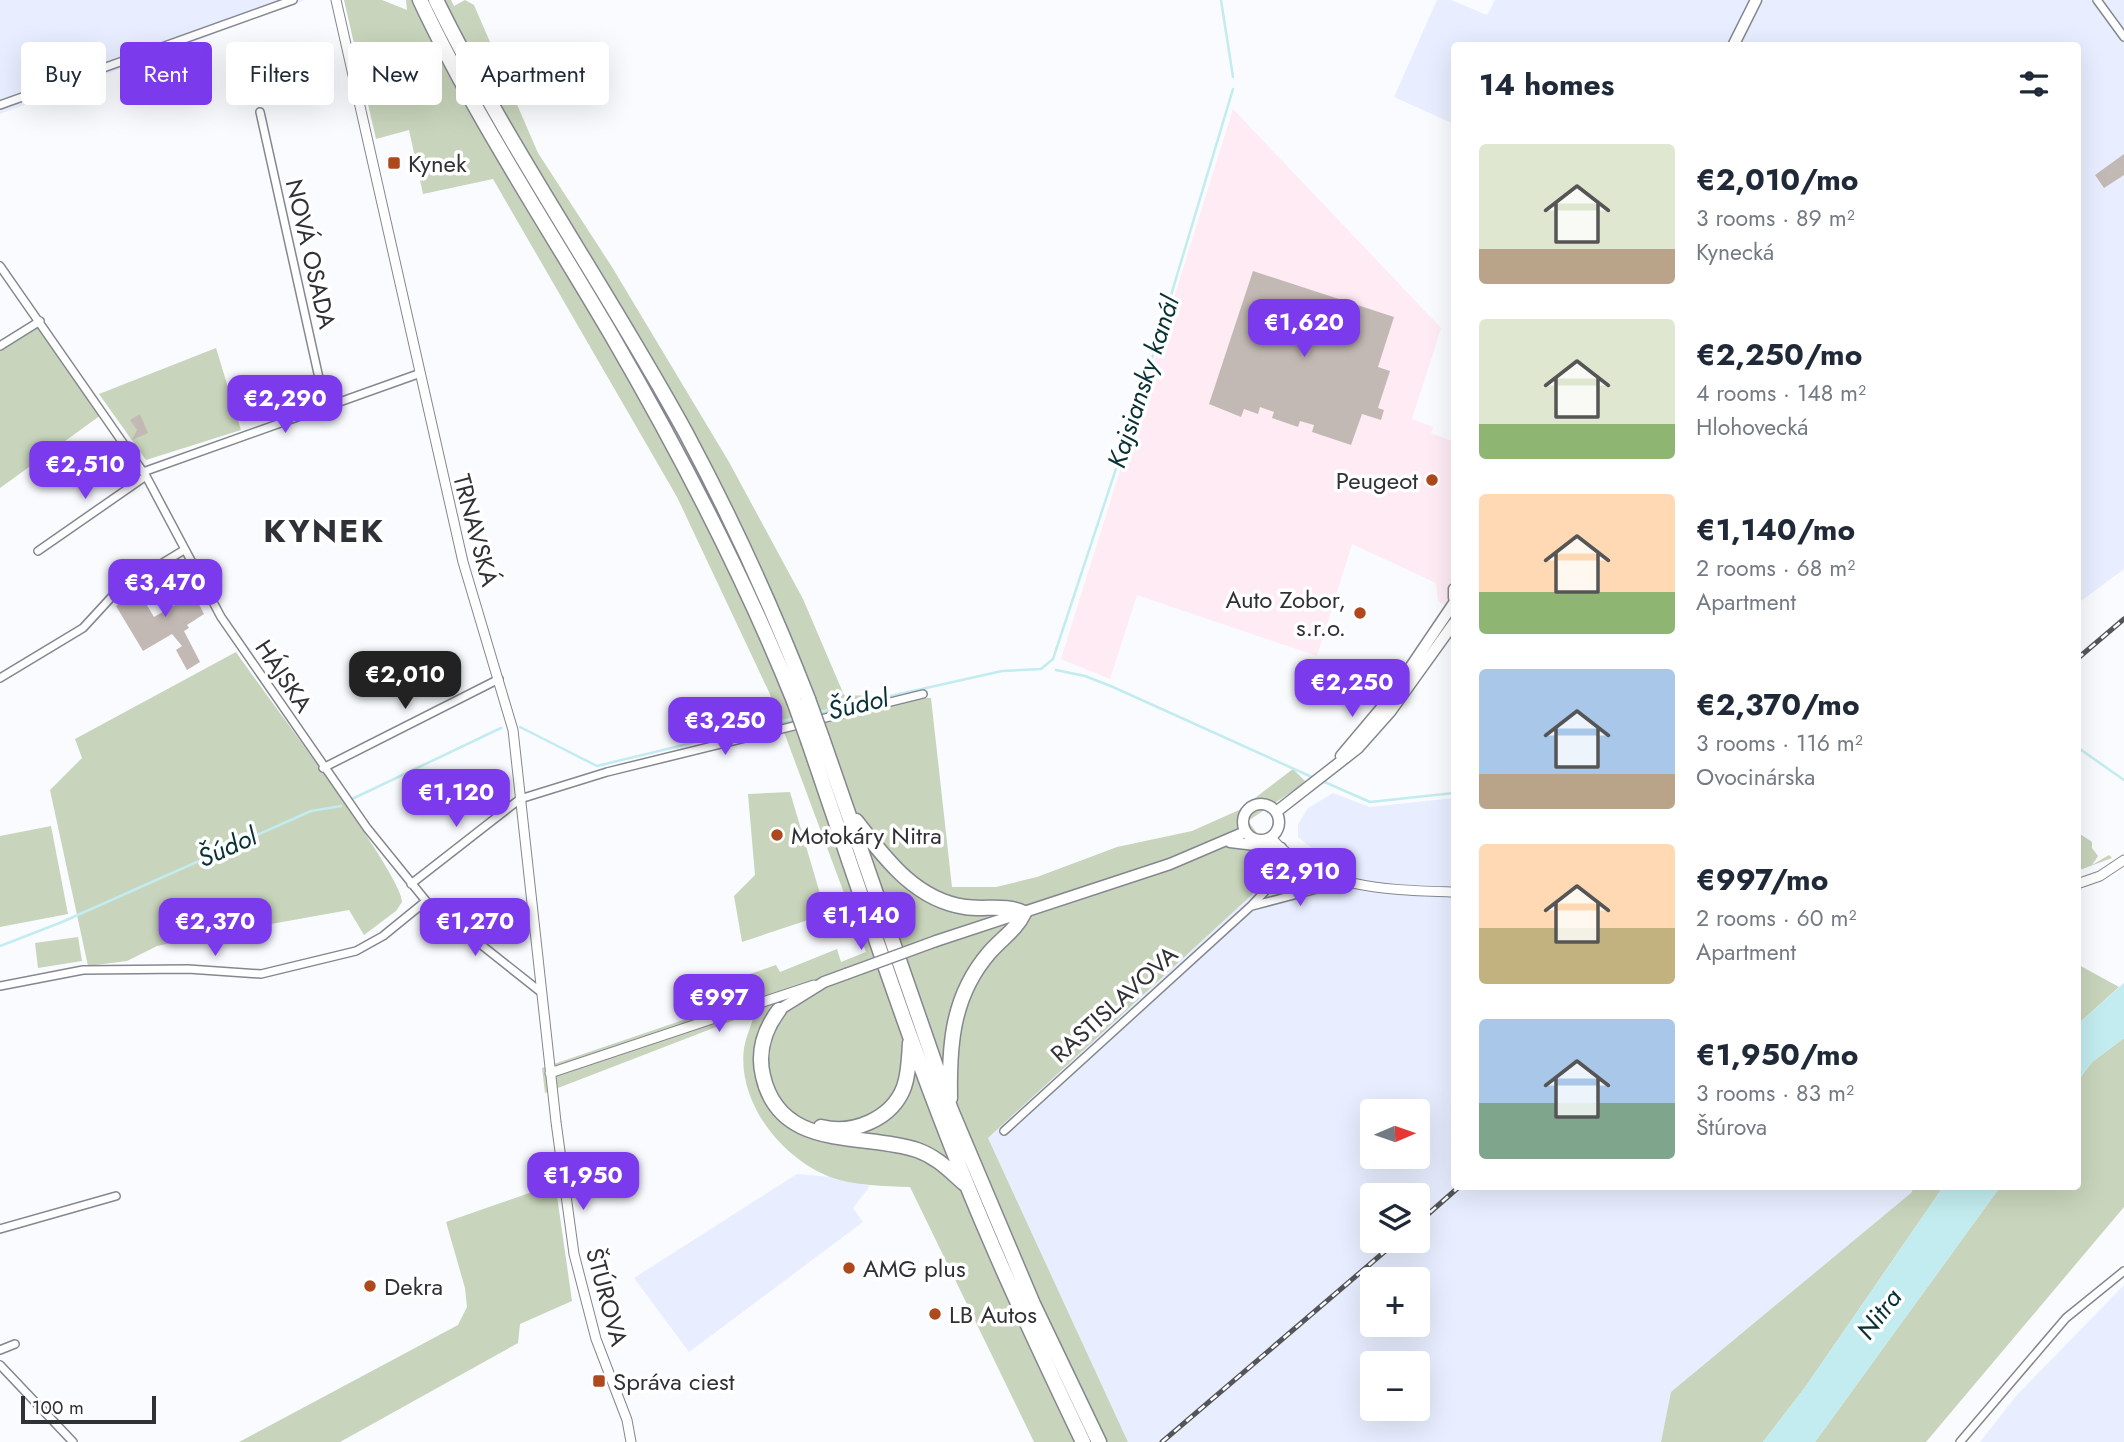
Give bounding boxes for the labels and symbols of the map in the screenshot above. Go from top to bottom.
place label: Kynek [408,146,467,181]
marker: Kynek [386,155,402,171]
street label: NOVÁ OSADA [277,176,345,332]
water label: Kajsiansky kanál [1097,290,1189,473]
pin: €1,620 [1247,300,1361,359]
pin: €2,290 [228,376,342,435]
pin: €2,510 [28,442,142,501]
place label: Peugeot [1336,463,1418,498]
street label: TRNAVSKÁ [444,470,508,590]
marker: Peugeot [1424,472,1440,488]
district label: KYNEK [263,508,385,554]
pin: €3,470 [108,560,222,619]
place label: Auto Zobor, s.r.o. [1226,582,1346,645]
marker: Auto Zobor, s.r.o. [1352,605,1368,621]
street label: HÁJSKA [247,633,321,720]
pin: €2,010 [348,652,462,711]
pin: €2,250 [1295,660,1409,719]
water label: Šúdol [824,678,893,729]
pin: €3,250 [668,698,782,757]
pin: €1,120 [399,770,513,829]
water label: Šúdol [191,817,264,877]
place label: Motokáry Nitra [791,818,942,853]
marker: Motokáry Nitra [769,827,785,843]
pin: €2,910 [1243,848,1357,908]
pin: €1,140 [804,892,918,952]
pin: €2,370 [158,898,272,958]
pin: €1,270 [418,898,532,958]
street label: RASTISLAVOVA [1043,937,1185,1071]
pin: €997 [678,974,760,1034]
north arrow [1360,1099,1430,1169]
pin: €1,950 [526,1152,640,1212]
street label: ŠTÚROVA [577,1244,637,1350]
place label: AMG plus [863,1251,966,1286]
marker: AMG plus [841,1260,857,1276]
place label: Dekra [384,1269,443,1304]
marker: Dekra [362,1278,378,1294]
water label: Nitra [1847,1280,1911,1347]
place label: LB Autos [949,1297,1037,1332]
marker: LB Autos [927,1306,943,1322]
place label: Správa ciest [613,1364,735,1399]
marker: Správa ciest [591,1373,607,1389]
scale bar [21,1393,156,1425]

